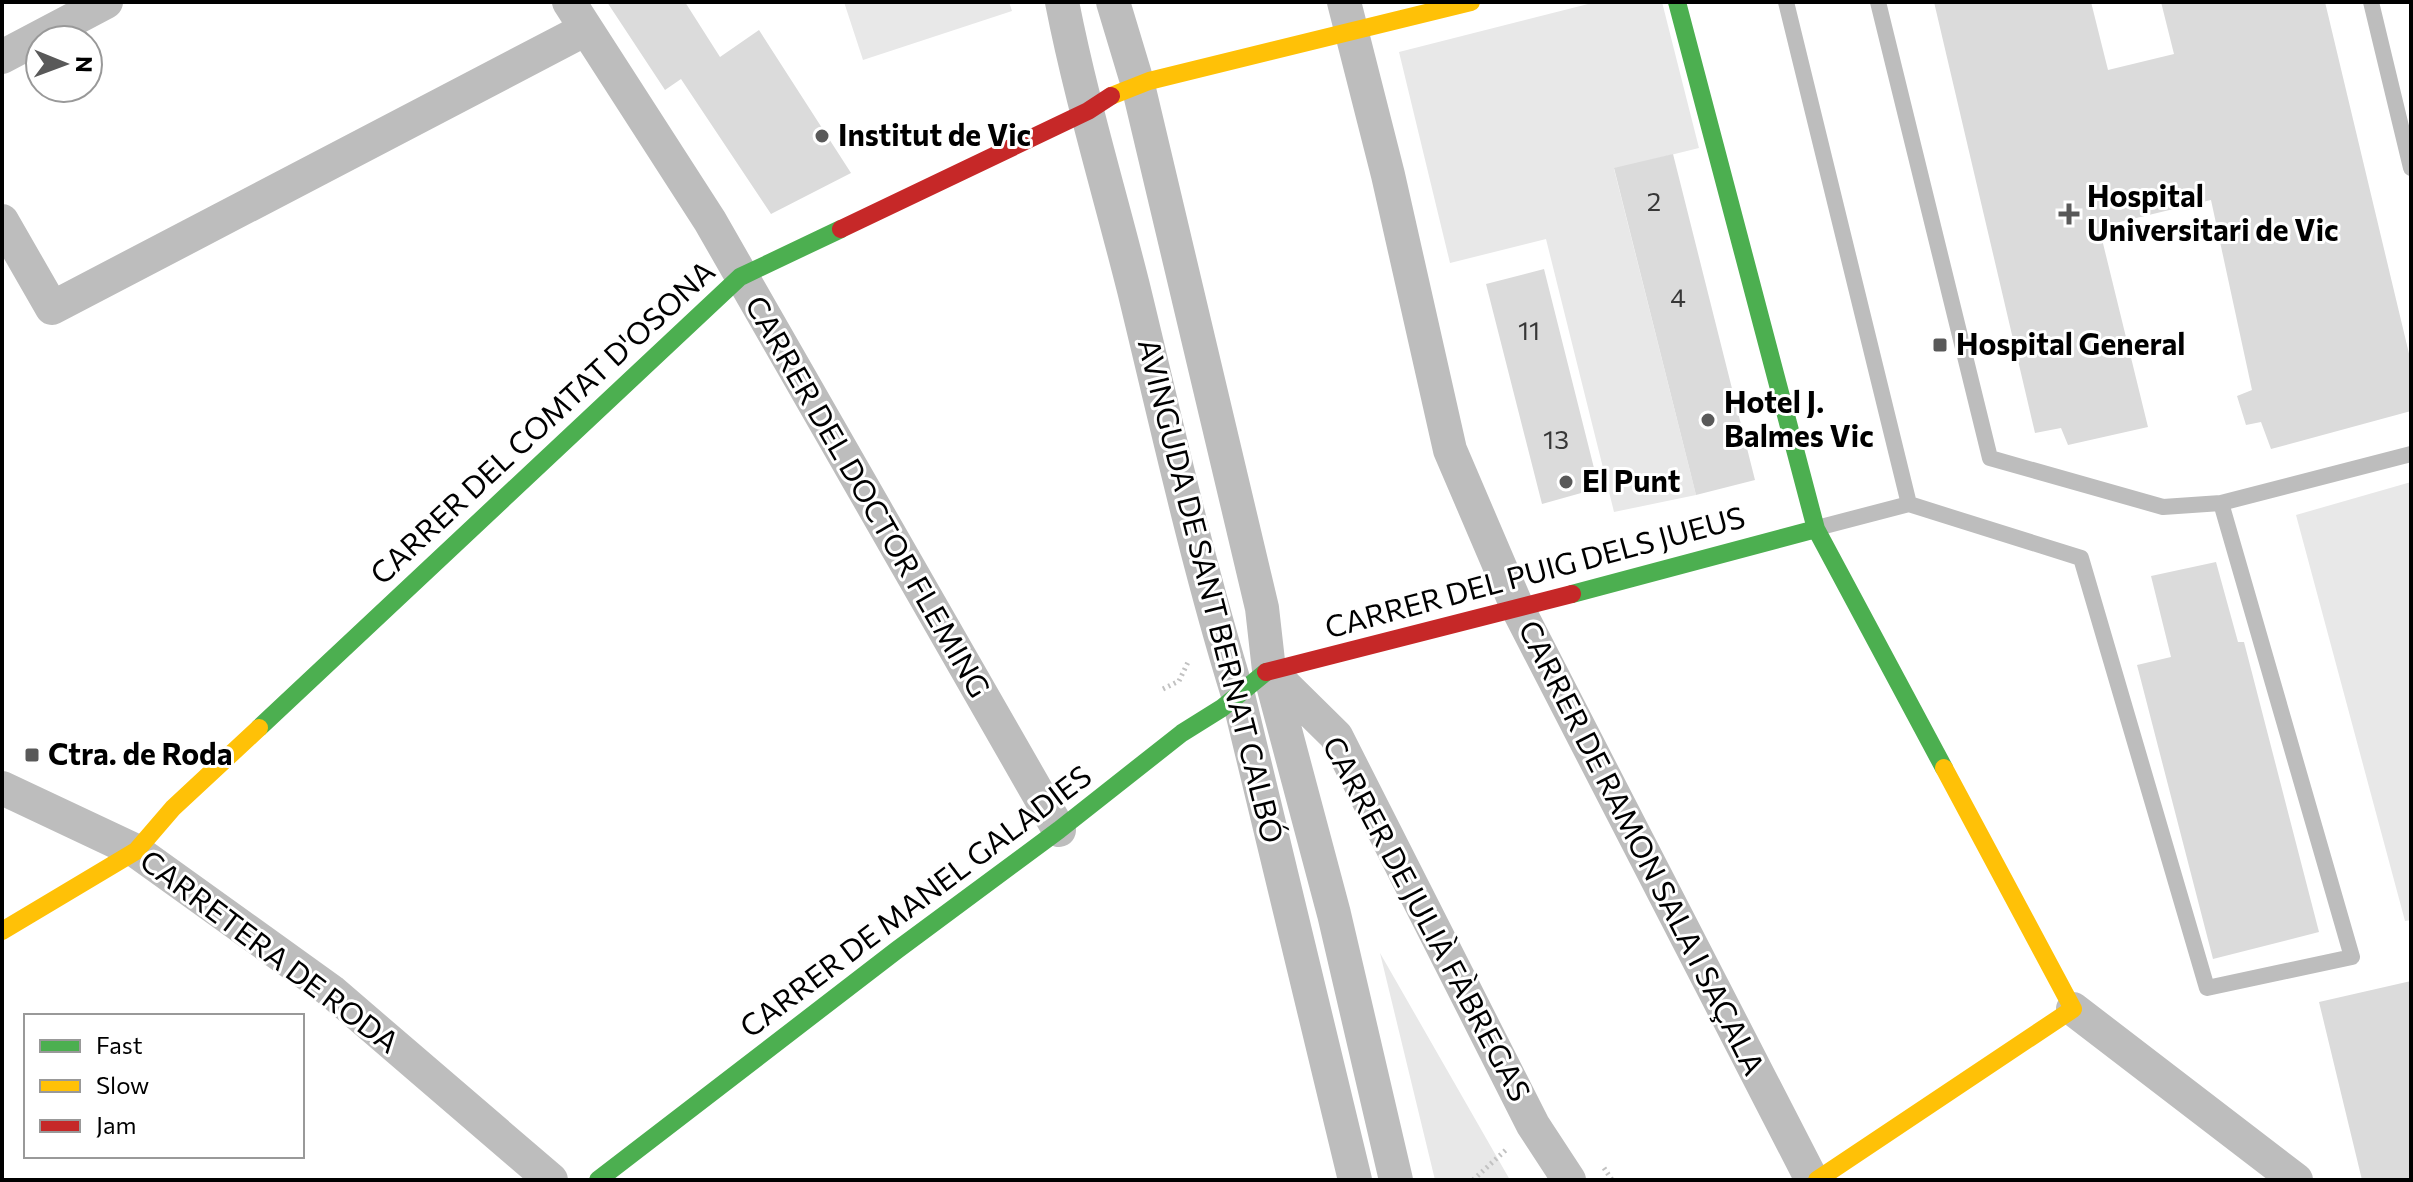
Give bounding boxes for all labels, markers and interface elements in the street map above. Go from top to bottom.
north arrow [24,24,104,104]
text: N [71,56,98,73]
place label: Institut de Vic [838,115,1031,152]
marker: Institut de Vic [813,127,831,145]
place label: Hospital Universitari de Vic [2087,176,2339,247]
house number: 2 [1647,185,1661,216]
marker: Hospital Universitari de Vic [2058,203,2080,225]
street label: CARRER DEL COMTAT D'OSONA [361,252,721,591]
house number: 4 [1670,281,1686,312]
street label: CARRER DEL DOCTOR FLEMING [739,288,1000,703]
house number: 11 [1518,314,1540,345]
place label: Hospital General [1956,324,2186,361]
street label: AVINGUDA DE SANT BERNAT CALBÓ [1132,334,1293,846]
marker: Hospital General [1931,336,1949,354]
place label: Hotel J. Balmes Vic [1724,382,1874,453]
marker: Hotel J. Balmes Vic [1699,411,1717,429]
house number: 13 [1543,423,1569,454]
place label: El Punt [1582,461,1680,498]
marker: El Punt [1557,473,1575,491]
street label: CARRER DEL PUIG DELS JUEUS [1320,497,1748,645]
street label: CARRER DE RAMON SALA I SAÇALA [1512,613,1774,1080]
street label: CARRER DE JULIÀ FÀBREGAS [1316,729,1540,1106]
place label: Ctra. de Roda [48,734,232,771]
marker: Ctra. de Roda [23,746,41,764]
street label: CARRER DE MANEL GALADIES [732,756,1097,1044]
street label: CARRETERA DE RODA [134,841,407,1059]
legend [24,1014,304,1158]
text: Fast [96,1030,143,1059]
text: Slow [96,1070,149,1099]
text: Jam [96,1110,136,1139]

